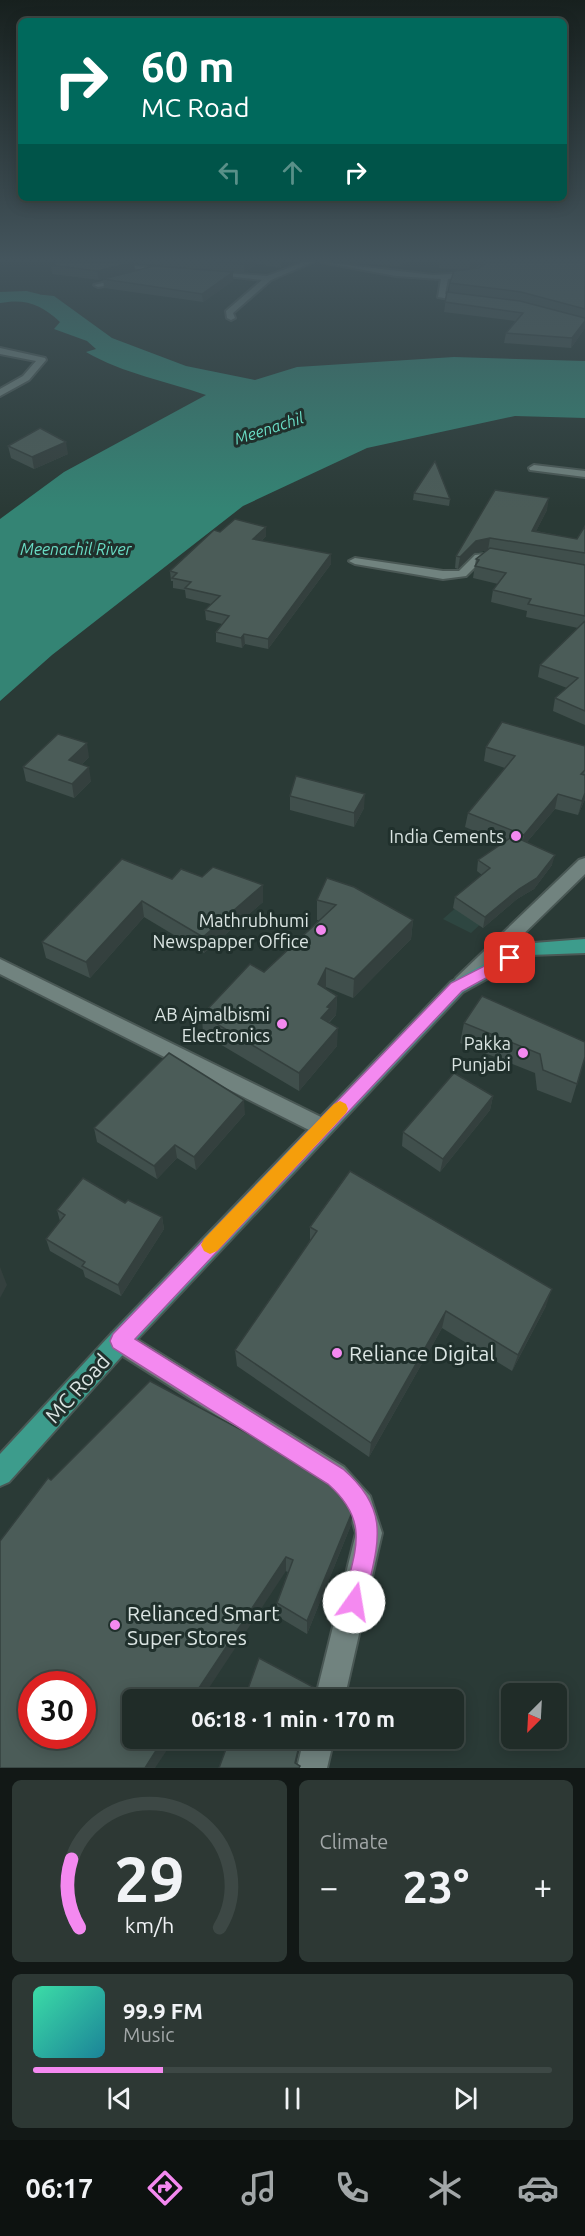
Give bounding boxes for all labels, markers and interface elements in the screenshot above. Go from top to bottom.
icon: right [42,42,120,120]
text: 60 m [141,43,235,90]
text: MC Road [141,92,249,122]
icon: left [213,156,246,189]
icon: ahead [276,156,309,189]
icon: right [339,156,372,189]
water label: Meenachil [232,408,306,448]
water label: Meenachil River [20,540,133,558]
place label: India Cements [389,826,504,846]
marker: India Cements [509,829,523,843]
place label: Mathrubhumi Newspapper Office [152,910,309,951]
marker: Mathrubhumi Newspapper Office [314,923,328,937]
pin [484,932,535,983]
icon: arrive [493,941,526,974]
place label: AB Ajmalbismi Electronics [155,1004,270,1045]
marker: AB Ajmalbismi Electronics [275,1017,289,1031]
place label: Pakka Punjabi [451,1033,511,1074]
marker: Pakka Punjabi [516,1046,530,1060]
place label: Reliance Digital [349,1341,495,1365]
marker: Reliance Digital [330,1346,344,1360]
street label: MC Road [40,1349,114,1427]
position arrow [322,1570,386,1634]
place label: Relianced Smart Super Stores [127,1601,280,1649]
marker: Relianced Smart Super Stores [108,1618,122,1632]
speed limit sign: 30 [18,1671,96,1749]
north arrow [501,1683,567,1749]
map controls [501,1683,567,1749]
text: 06:18 · 1 min · 170 m [191,1706,395,1731]
text: Climate [320,1830,388,1853]
text: 29 [114,1844,184,1914]
text: 23° [402,1861,469,1912]
text: − [320,1868,338,1905]
text: + [533,1868,552,1905]
text: km/h [124,1913,174,1937]
text: 99.9 FM [123,1998,203,2023]
text: Music [123,2023,175,2046]
icon: previous [103,2082,136,2115]
icon: pause [276,2082,309,2115]
icon: next [449,2082,482,2115]
icon: directions [144,2167,186,2209]
icon: music [238,2167,280,2209]
icon: phone [331,2167,373,2209]
icon: climate [424,2167,466,2209]
icon: car [517,2167,559,2209]
text: 06:17 [26,2173,93,2203]

